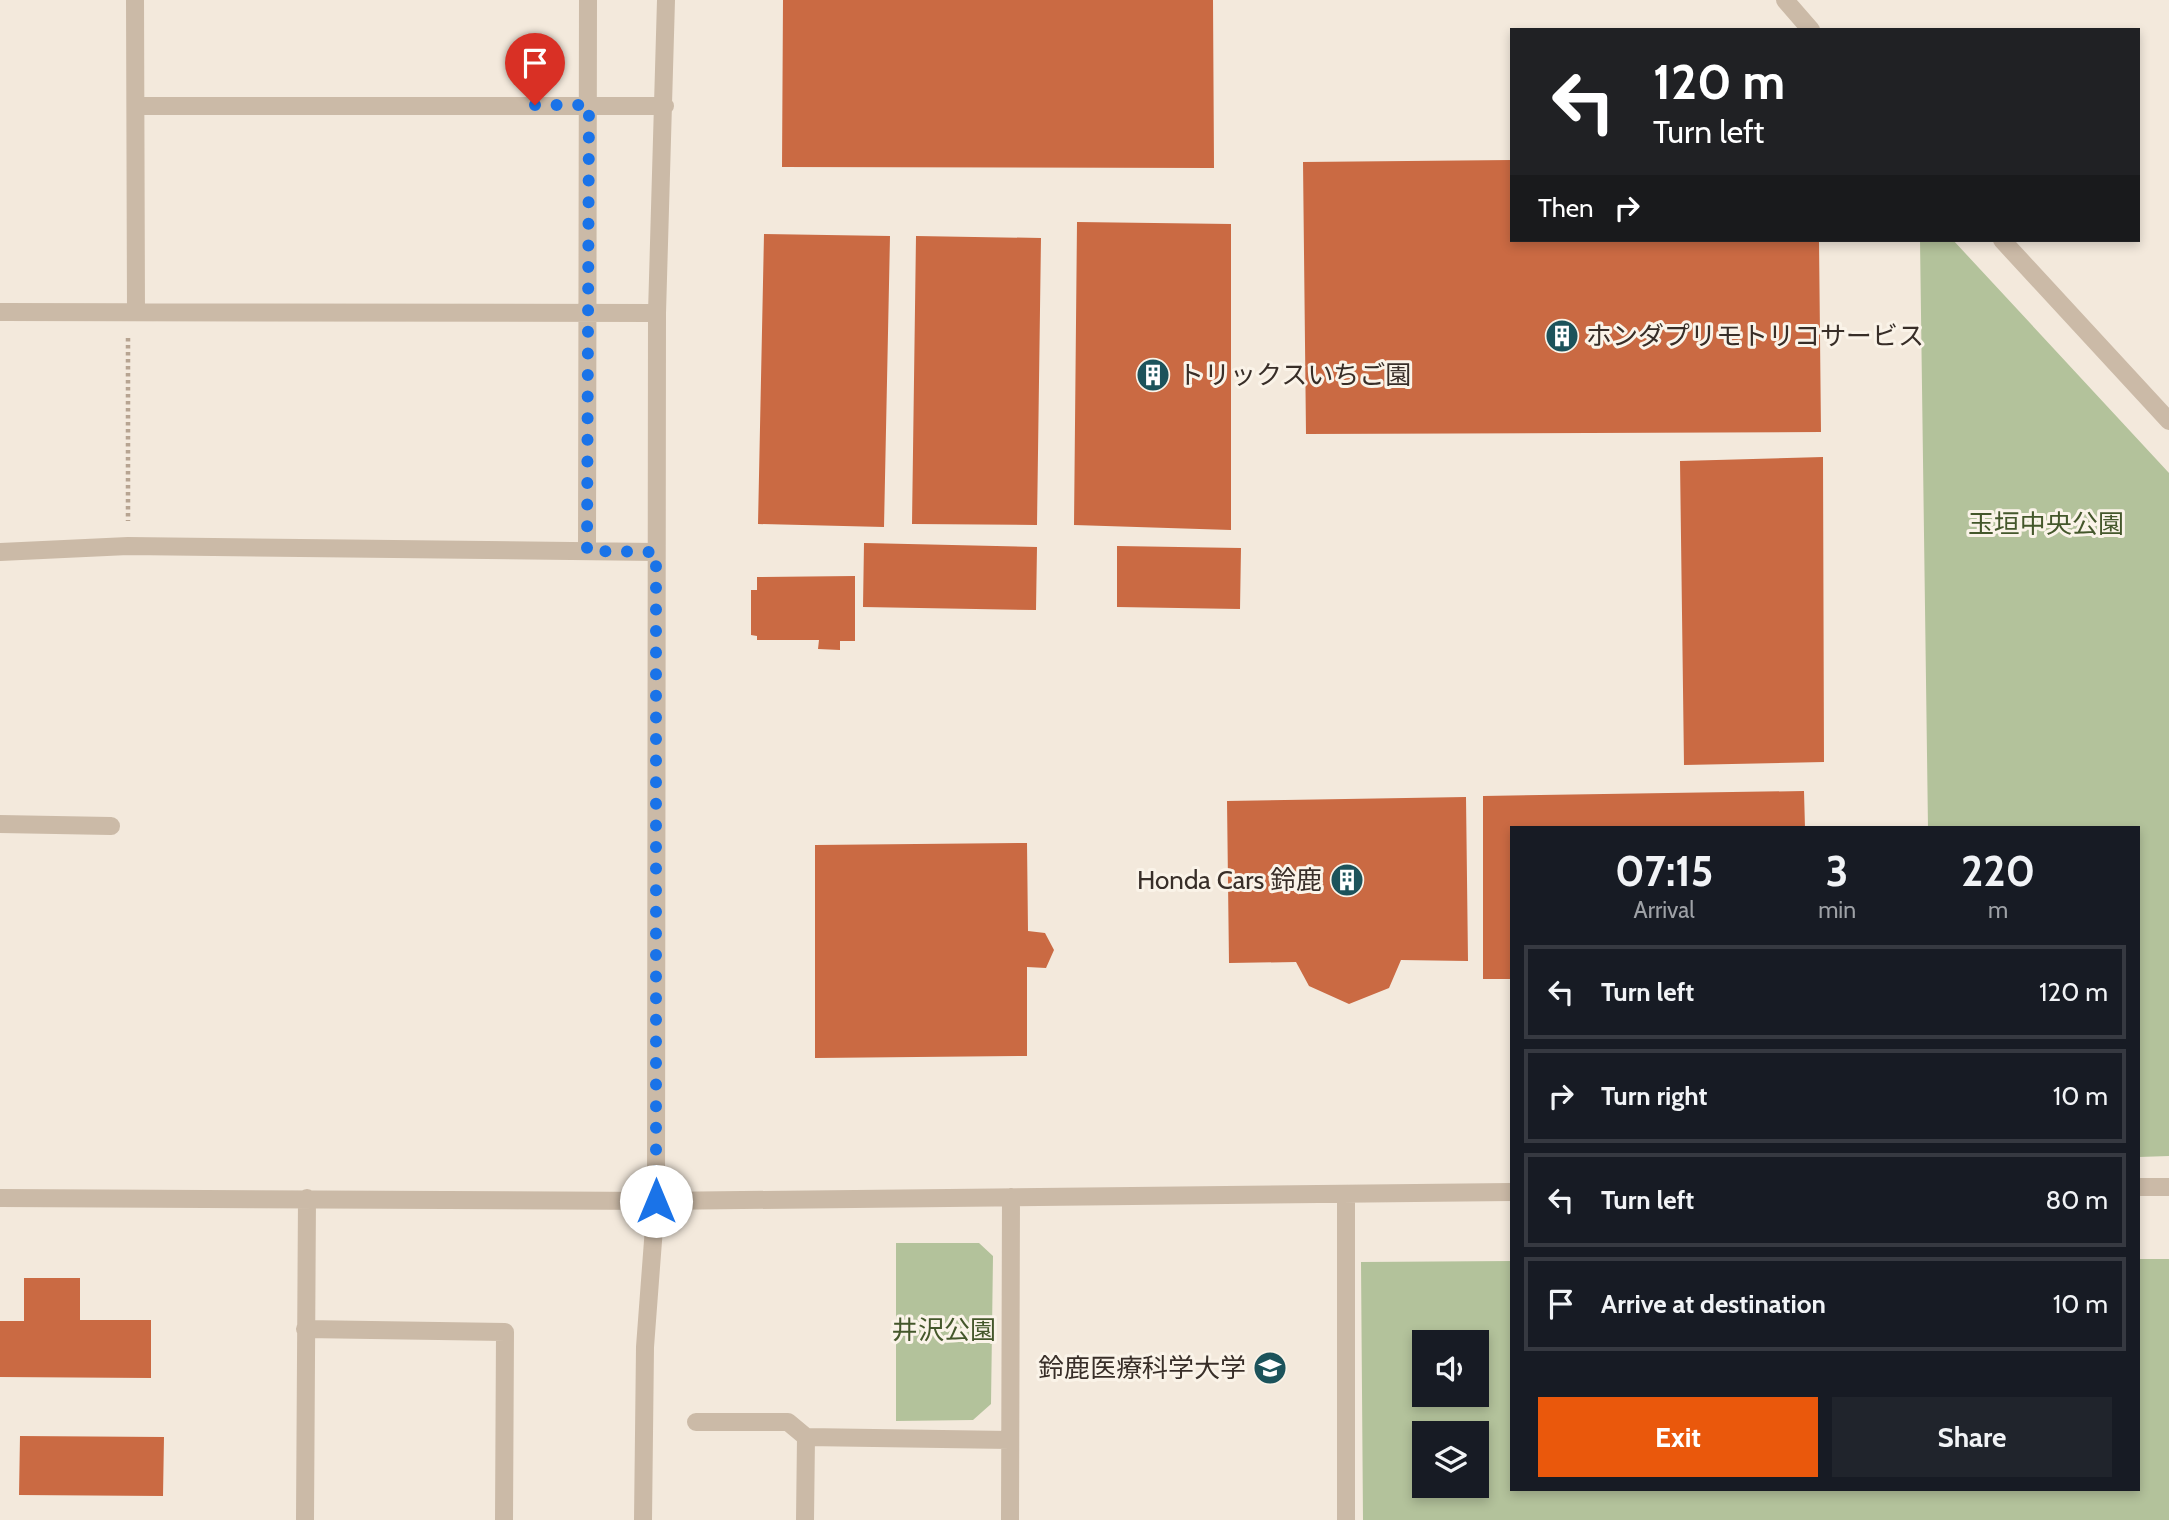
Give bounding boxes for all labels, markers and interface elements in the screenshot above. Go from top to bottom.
pin [505,33,565,105]
icon: arrive [516,44,554,82]
text: 120 m [1653,52,1785,111]
icon: left [1538,56,1629,147]
text: Turn left [1653,112,1764,151]
icon: right [1608,189,1646,227]
text: Then [1538,192,1594,224]
building icon: ホンダプリモトリコサービス [1543,317,1581,355]
place label: ホンダプリモトリコサービス [1586,320,1924,352]
building icon: トリックスいちご園 [1134,356,1172,394]
place label: トリックスいちご園 [1178,359,1411,391]
park label: 玉垣中央公園 [1968,508,2124,540]
text: 07:15 [1615,845,1713,897]
text: 3 [1826,845,1848,897]
text: 220 [1961,845,2035,897]
building icon: Honda Cars 鈴鹿 [1328,861,1366,899]
place label: Honda Cars 鈴鹿 [1137,864,1322,896]
text: Arrival [1633,896,1695,924]
text: min [1818,896,1856,924]
text: m [1988,896,2008,924]
icon: left [1542,973,1580,1011]
text: Turn left [1601,976,1694,1008]
text: 120 m [2039,976,2108,1008]
icon: right [1542,1077,1580,1115]
text: Turn right [1601,1080,1707,1112]
text: 10 m [2053,1080,2108,1112]
position arrow [619,1164,693,1238]
icon: left [1542,1181,1580,1219]
text: Turn left [1601,1184,1694,1216]
text: 80 m [2045,1184,2108,1216]
icon: arrive [1542,1285,1580,1323]
text: Arrive at destination [1601,1288,1826,1320]
text: 10 m [2053,1288,2108,1320]
park label: 井沢公園 [892,1314,996,1346]
map controls [1412,1330,1489,1498]
button: sound [1412,1330,1489,1407]
school or university icon: 鈴鹿医療科学大学 [1251,1349,1289,1387]
place label: 鈴鹿医療科学大学 [1038,1352,1246,1384]
button: Exit [1538,1397,1818,1477]
button: Share [1832,1397,2112,1477]
button: layers [1412,1421,1489,1498]

